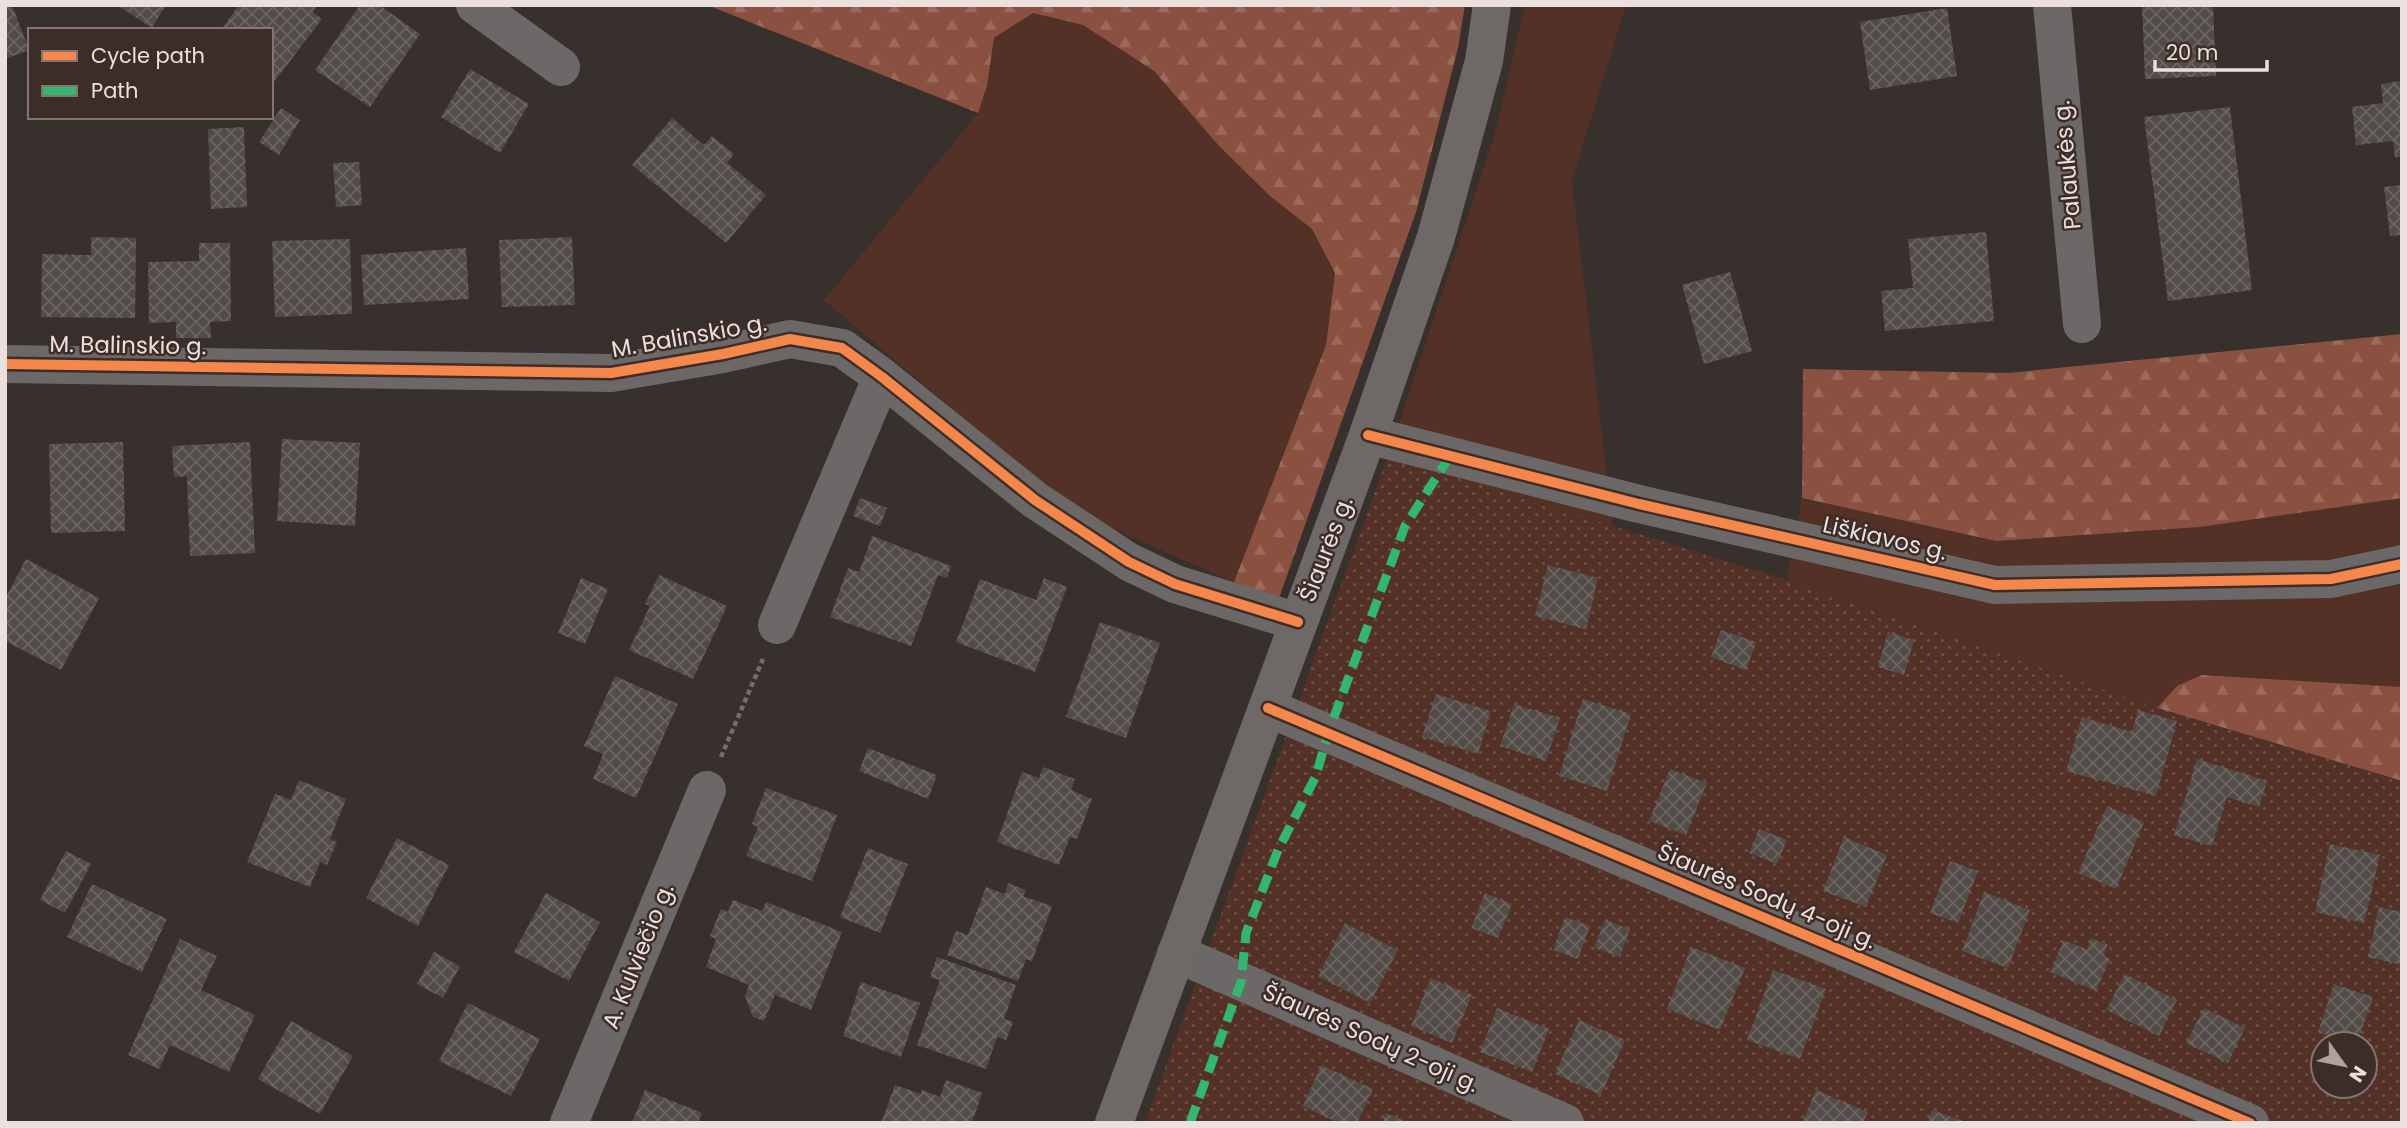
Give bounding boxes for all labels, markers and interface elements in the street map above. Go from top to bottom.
legend [28,28,273,119]
scale bar [2155,28,2267,72]
text: 20 m [2166,38,2219,67]
text: Cycle path [91,41,205,70]
text: Path [91,76,138,105]
street label: Palaukės g. [2045,99,2089,231]
street label: M. Balinskio g. [609,307,769,365]
street label: M. Balinskio g. [49,328,207,362]
street label: Šiaurės g. [1291,492,1361,606]
street label: Liškiavos g. [1820,508,1950,568]
street label: Šiaurės Sodų 4-oji g. [1653,835,1881,957]
street label: A. Kulviečio g. [594,878,682,1034]
street label: Šiaurės Sodų 2-oji g. [1258,976,1484,1100]
north arrow [2309,1030,2379,1100]
text: N [2343,1061,2373,1087]

